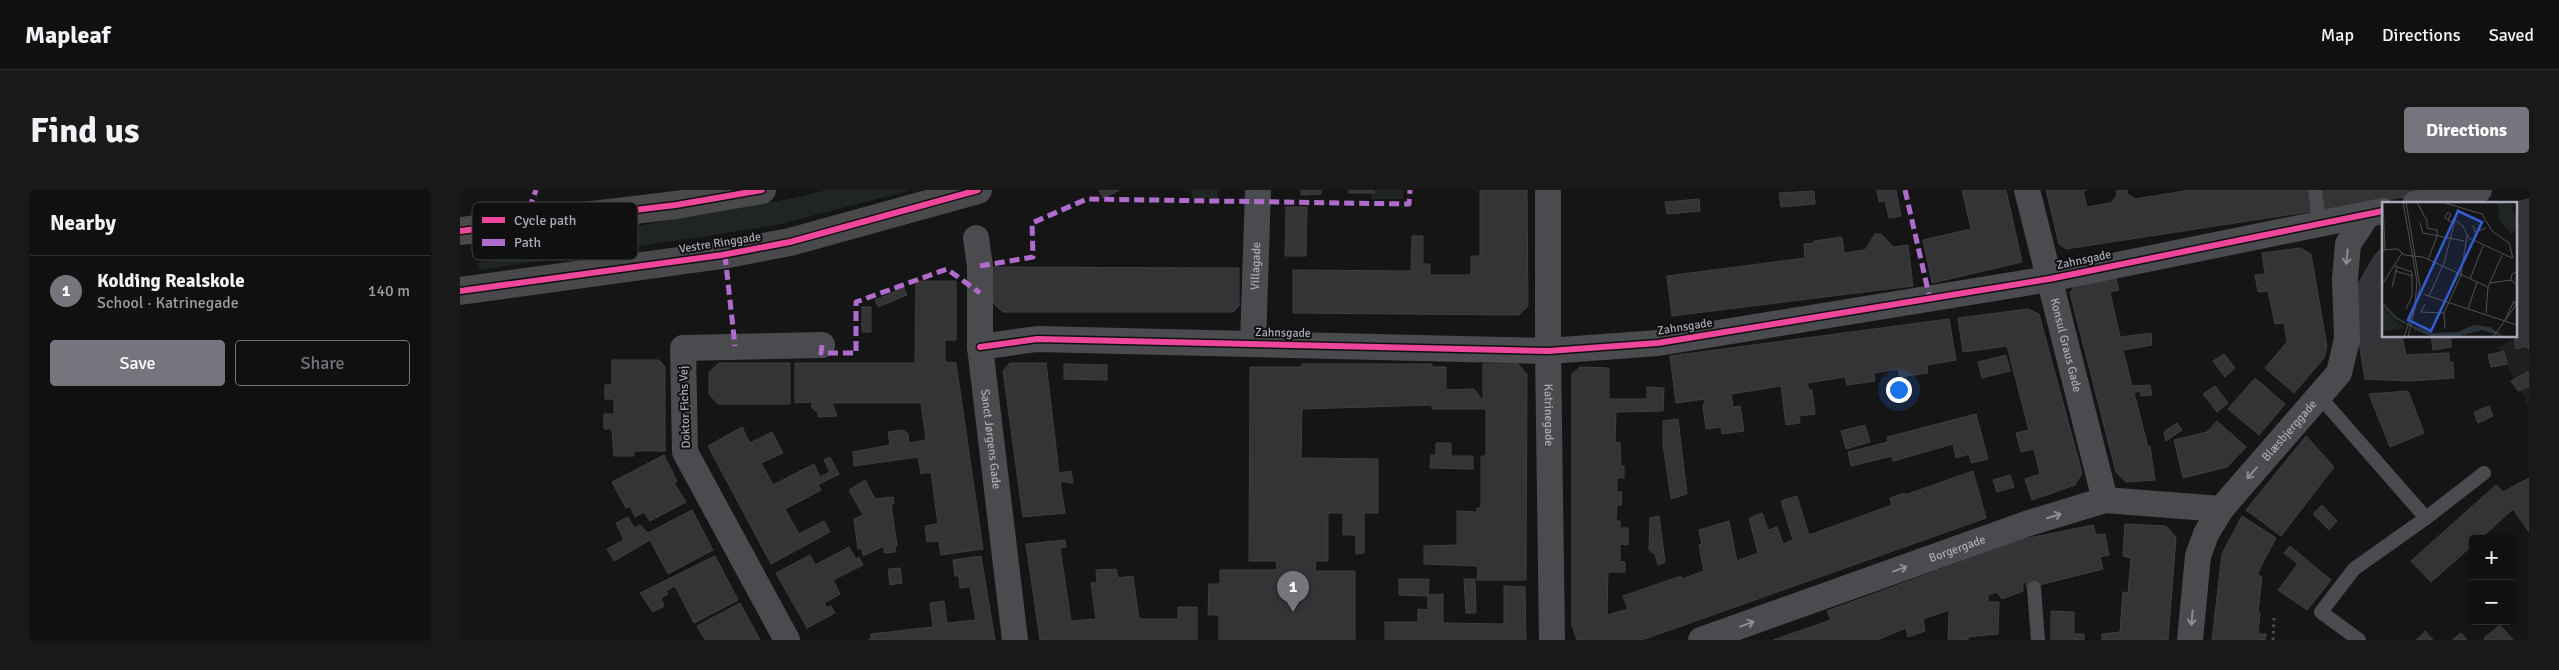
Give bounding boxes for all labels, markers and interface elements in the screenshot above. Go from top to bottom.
text: Mapleaf [25,20,110,50]
text: Map [2321,24,2354,46]
text: Directions [2382,24,2461,46]
text: Saved [2489,24,2534,46]
button: Directions [2404,107,2529,153]
text: Find us [30,109,140,152]
legend [472,202,638,260]
inset map [2382,202,2516,338]
text: Nearby [50,210,116,236]
text: Cycle path [514,212,576,229]
street label: Vestre Ringgade [678,229,762,257]
text: Path [514,234,541,251]
street label: Villagade [1247,242,1264,290]
street label: Zahnsgade [2055,247,2113,273]
one-way arrow [2342,248,2352,264]
text: Kolding Realskole [97,269,245,293]
text: 1 [62,281,70,301]
text: 140 m [368,281,410,301]
text: School · Katrinegade [97,293,239,313]
street label: Konsul Graus Gade [2047,297,2085,394]
street label: Zahnsgade [1656,315,1714,339]
street label: Zahnsgade [1255,325,1311,341]
button: Save [50,340,225,386]
button: Share [235,340,410,386]
street label: Doktor Fichs Vej [676,365,694,449]
your location [1886,377,1912,403]
street label: Katrinegade [1541,384,1557,446]
street label: Sanct Jørgens Gade [978,388,1004,490]
street label: Blæsbjerggade [2258,397,2320,464]
one-way arrow [2247,467,2258,480]
one-way arrow [2045,510,2061,520]
street label: Borgergade [1927,532,1988,566]
map controls [2469,535,2514,625]
button: + [2469,535,2514,580]
one-way arrow [1892,564,1907,573]
pin: 1 [1277,571,1309,612]
button: − [2469,580,2514,625]
one-way arrow [2187,610,2197,626]
one-way arrow [1739,619,1754,628]

